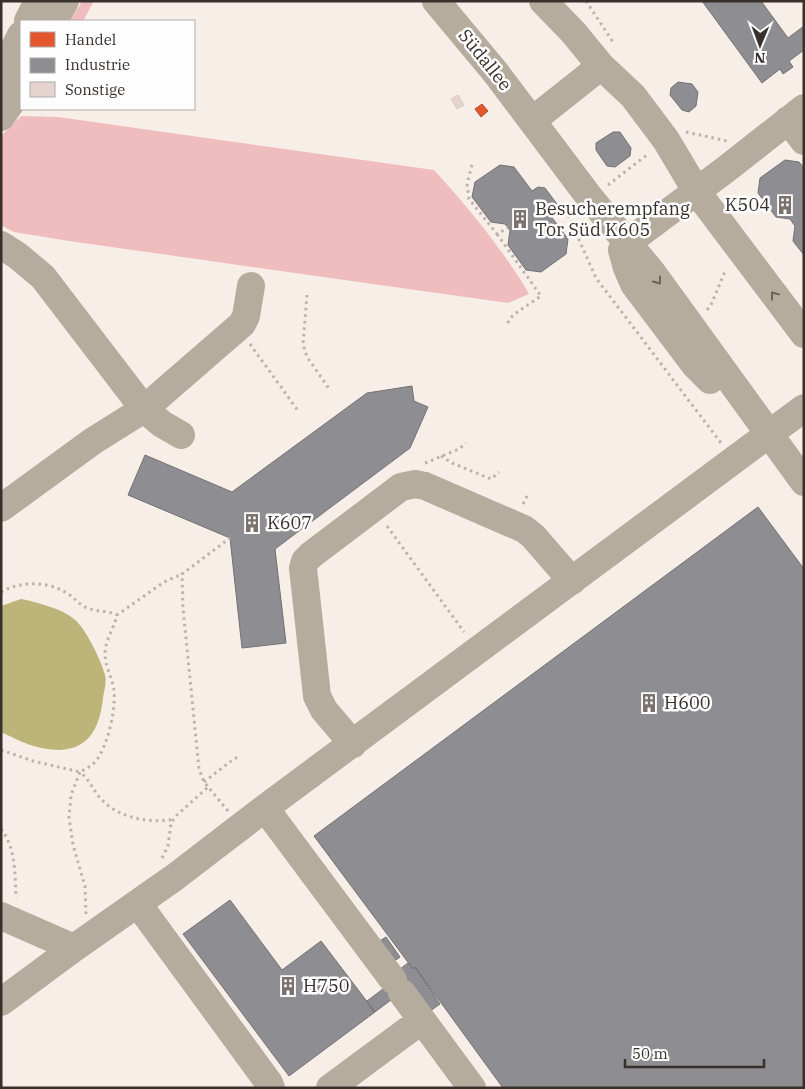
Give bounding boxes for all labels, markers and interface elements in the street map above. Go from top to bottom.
legend [20,20,195,110]
north arrow [735,20,785,70]
street label: Südallee [454,24,517,95]
text: Handel [65,30,116,49]
text: N [754,49,765,67]
text: Industrie [65,55,130,74]
text: Sonstige [65,80,125,99]
place label: K504 [725,193,770,216]
building icon: K504 [774,194,796,216]
place label: Besucherempfang Tor Süd K605 [535,197,690,241]
building icon: Besucherempfang Tor Süd K605 [509,208,531,230]
one-way arrow [652,275,661,285]
one-way arrow [772,292,780,301]
place label: K607 [267,511,312,534]
building icon: K607 [241,512,263,534]
place label: H600 [664,691,711,714]
building icon: H600 [638,692,660,714]
place label: H750 [303,974,350,997]
building icon: H750 [277,975,299,997]
scale bar [625,1036,764,1068]
text: 50 m [632,1044,668,1063]

